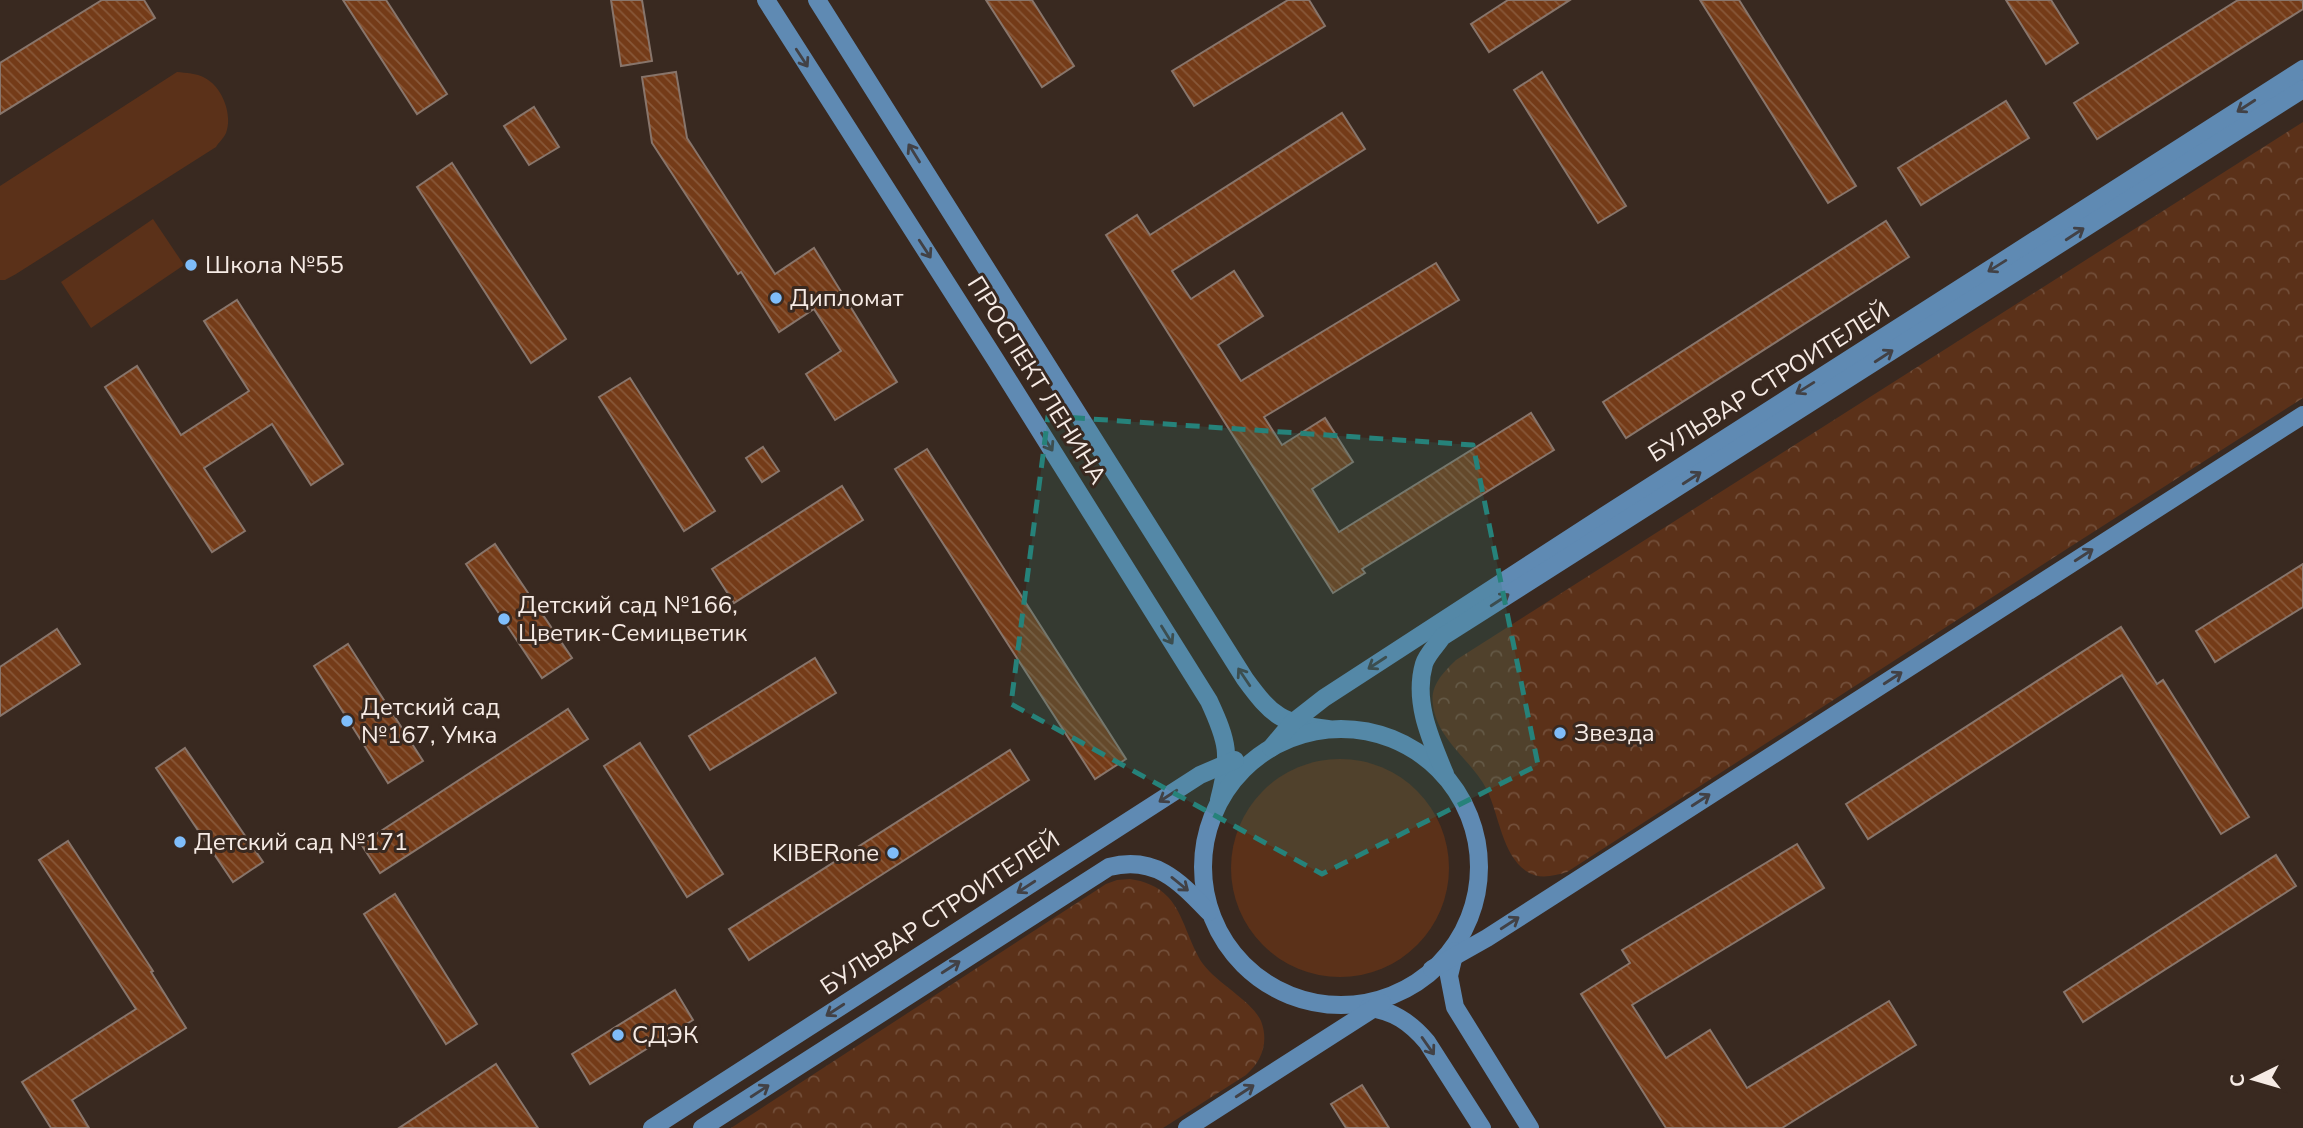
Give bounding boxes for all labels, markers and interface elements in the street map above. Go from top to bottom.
one-way arrow [795,48,810,67]
one-way arrow [2236,100,2256,114]
one-way arrow [906,144,920,164]
one-way arrow [2065,226,2085,240]
one-way arrow [918,239,932,259]
place label: Школа №55 [205,249,344,281]
marker: Школа №55 [183,257,199,273]
one-way arrow [1987,259,2007,273]
street label: ПРОСПЕКТ ЛЕНИНА [960,270,1114,490]
place label: Дипломат [790,282,904,314]
marker: Дипломат [768,290,784,306]
street label: БУЛЬВАР СТРОИТЕЛЕЙ [1642,294,1896,470]
one-way arrow [1873,348,1893,362]
one-way arrow [1795,381,1815,395]
one-way arrow [1040,431,1054,451]
one-way arrow [1681,471,1701,485]
one-way arrow [2074,548,2094,562]
place label: Детский сад №166, Цветик-Семицветик [518,589,747,649]
one-way arrow [1490,593,1509,608]
marker: Детский сад №166, Цветик-Семицветик [496,611,512,627]
one-way arrow [1161,624,1175,644]
one-way arrow [1368,656,1388,670]
one-way arrow [1237,668,1251,687]
one-way arrow [1882,670,1902,684]
place label: Детский сад №167, Умка [361,691,500,751]
marker: Детский сад №167, Умка [339,713,355,729]
place label: Звезда [1574,717,1655,749]
marker: Звезда [1552,725,1568,741]
one-way arrow [1158,789,1178,803]
one-way arrow [1691,793,1711,807]
street label: БУЛЬВАР СТРОИТЕЛЕЙ [814,824,1066,1002]
place label: Детский сад №171 [194,826,408,858]
marker: Детский сад №171 [172,834,188,850]
place label: KIBERone [772,837,879,869]
marker: KIBERone [885,845,901,861]
one-way arrow [1171,877,1189,892]
one-way arrow [1017,880,1037,894]
one-way arrow [1500,916,1519,931]
one-way arrow [941,960,960,975]
one-way arrow [826,1002,845,1017]
place label: СДЭК [632,1019,699,1051]
marker: СДЭК [610,1027,626,1043]
one-way arrow [1421,1036,1435,1055]
north arrow [2219,1044,2289,1114]
text: С [2225,1073,2252,1088]
one-way arrow [749,1084,769,1098]
one-way arrow [1235,1084,1254,1098]

